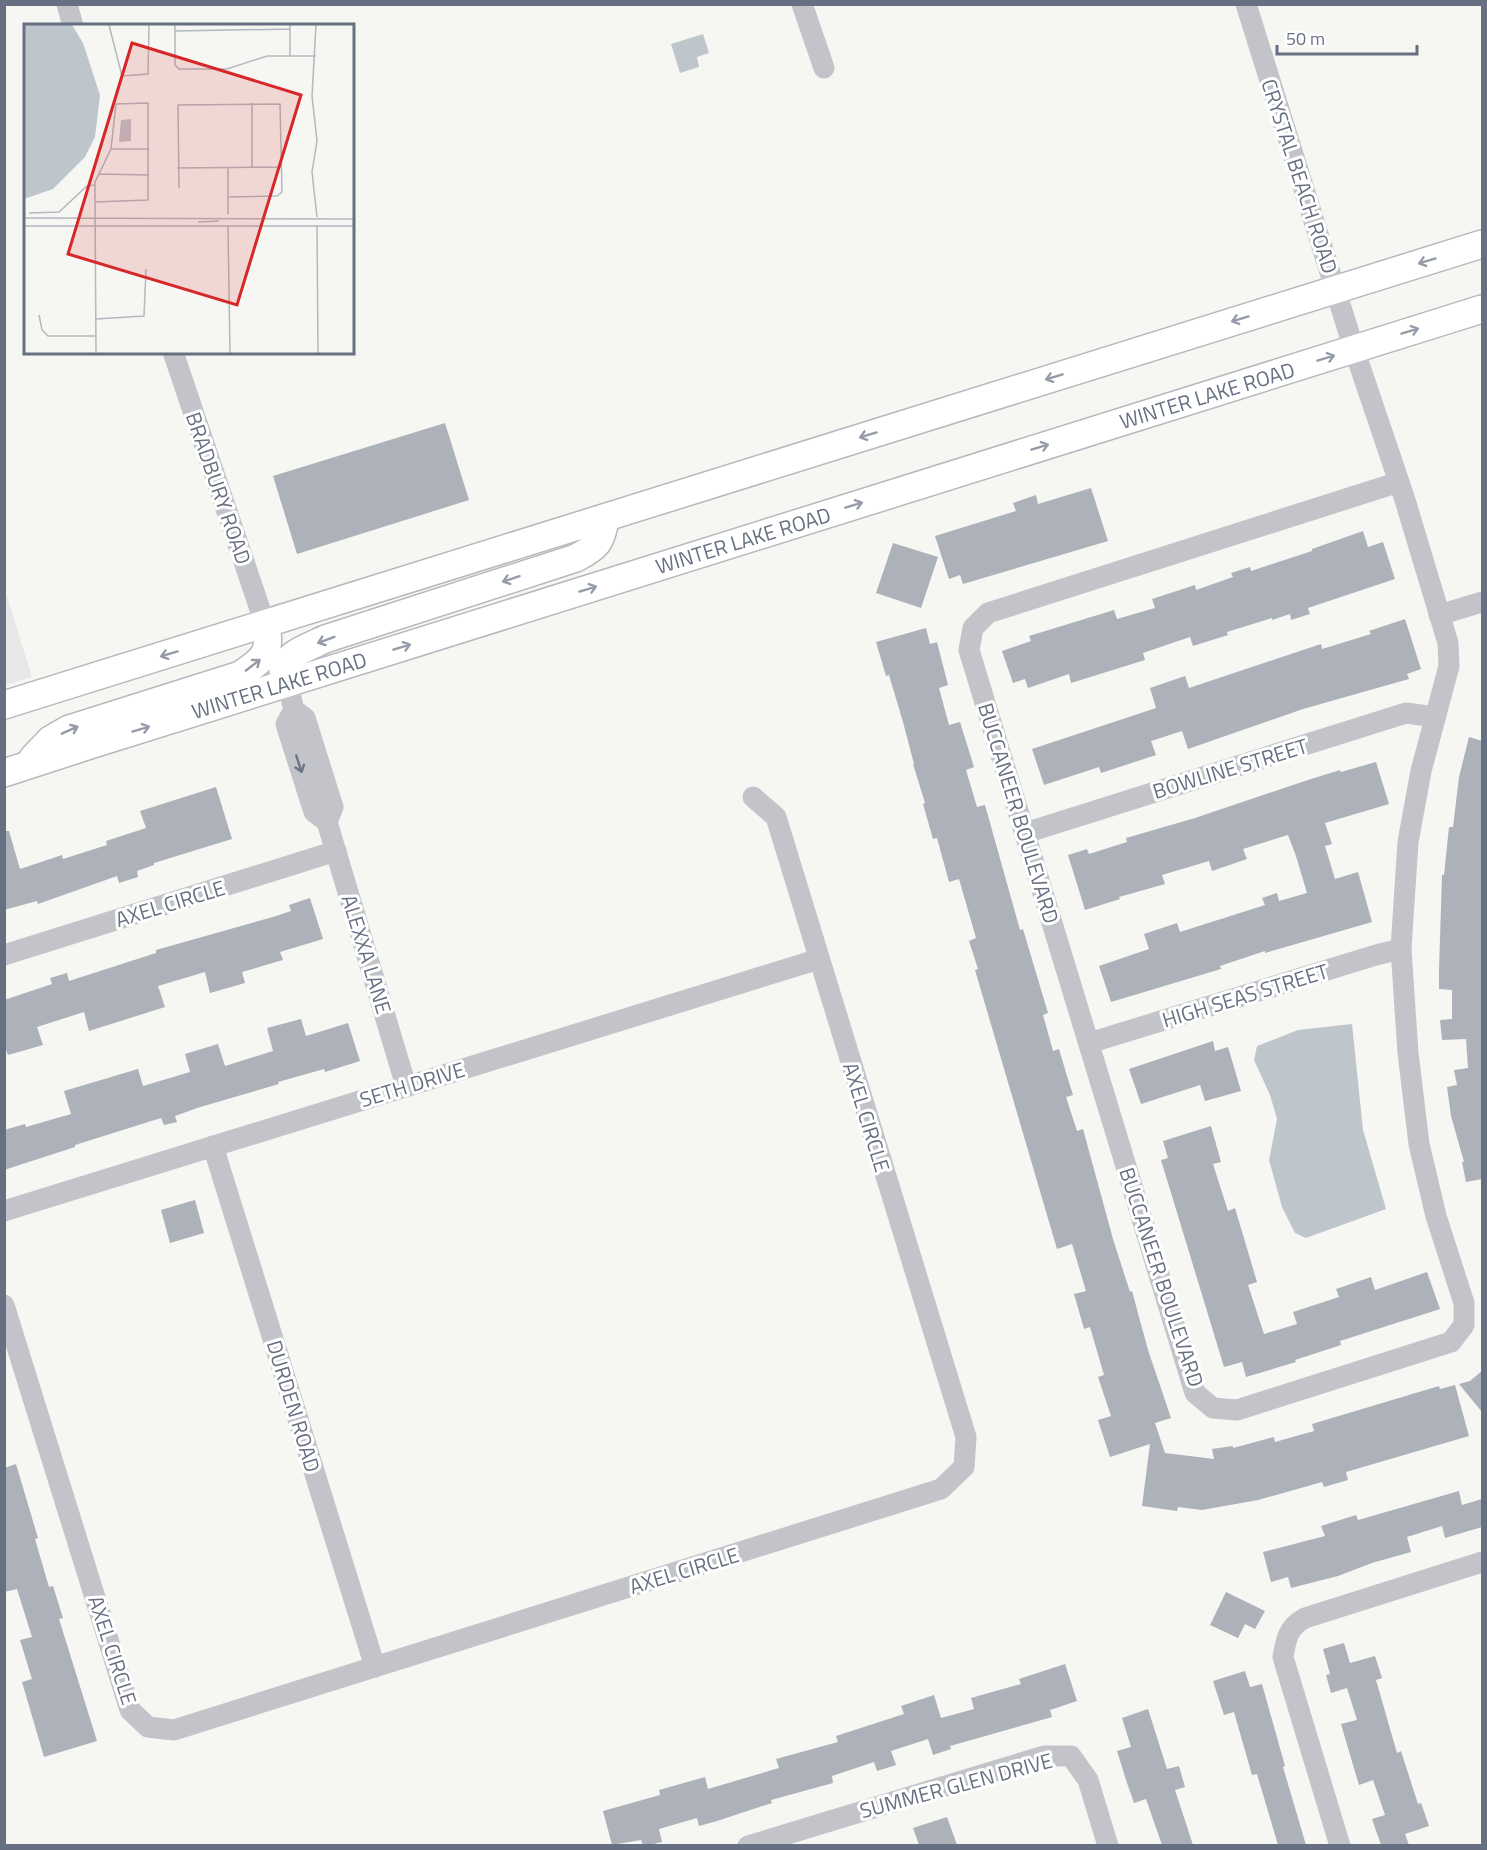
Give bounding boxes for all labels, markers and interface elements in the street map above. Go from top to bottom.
scale bar [1277,18,1416,56]
inset map [24,24,354,354]
text: 50 m [1286,25,1325,52]
street label: CRYSTAL BEACH ROAD [1253,74,1347,278]
one-way arrow [1418,257,1437,268]
one-way arrow [1231,314,1250,325]
one-way arrow [1400,325,1419,336]
one-way arrow [1316,351,1335,362]
street label: WINTER LAKE ROAD [1116,353,1298,437]
one-way arrow [1045,372,1064,383]
street label: BRADBURY ROAD [178,407,260,569]
one-way arrow [859,430,878,441]
one-way arrow [1030,441,1049,452]
street label: WINTER LAKE ROAD [652,498,834,582]
one-way arrow [844,499,863,510]
one-way arrow [502,574,521,585]
one-way arrow [578,583,597,594]
one-way arrow [317,635,336,646]
one-way arrow [392,641,411,652]
street label: WINTER LAKE ROAD [188,643,370,727]
one-way arrow [160,649,179,660]
one-way arrow [245,659,261,672]
street label: BUCCANEER BOULEVARD [970,699,1068,927]
one-way arrow [131,723,150,734]
one-way arrow [61,724,79,735]
street label: BOWLINE STREET [1149,729,1311,807]
one-way arrow [294,754,305,773]
street label: AXEL CIRCLE [111,871,229,935]
street label: ALEXXA LANE [334,890,400,1018]
street label: HIGH SEAS STREET [1158,955,1332,1035]
street label: SETH DRIVE [356,1053,468,1115]
street label: AXEL CIRCLE [835,1058,899,1176]
street label: BUCCANEER BOULEVARD [1111,1163,1213,1391]
street label: DURDEN ROAD [259,1336,329,1476]
street label: AXEL CIRCLE [625,1538,743,1602]
street label: AXEL CIRCLE [80,1591,146,1709]
street label: SUMMER GLEN DRIVE [856,1744,1056,1826]

